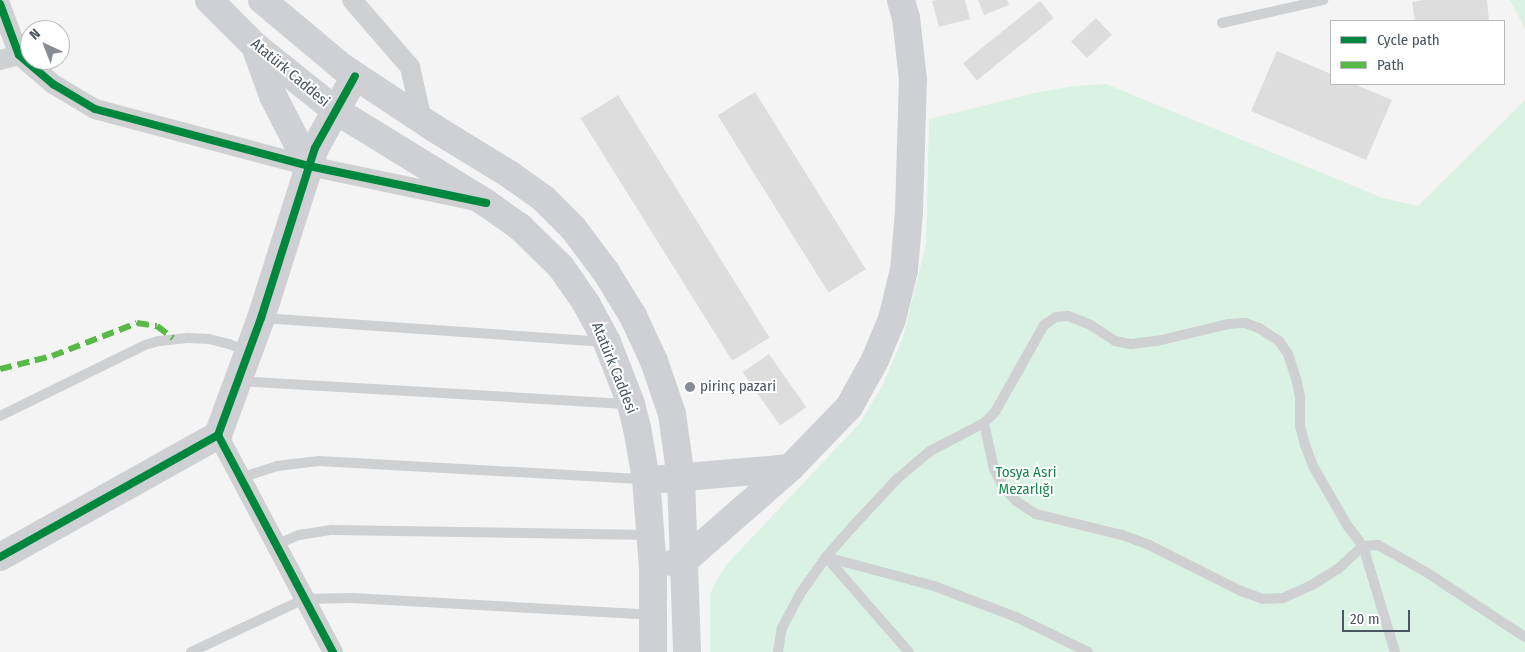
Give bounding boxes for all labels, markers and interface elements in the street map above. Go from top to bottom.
north arrow [20,20,70,70]
legend [1330,20,1505,85]
text: N [26,25,44,43]
text: Cycle path [1377,31,1440,49]
street label: Atatürk Caddesi [247,35,333,111]
text: Path [1377,56,1404,74]
street label: Atatürk Caddesi [587,320,641,416]
place label: pirinç pazari [700,378,776,396]
marker: pirinç pazari [684,381,696,393]
park label: Tosya Asri Mezarlığı [996,463,1056,498]
scale bar [1345,600,1412,632]
text: 20 m [1350,610,1380,628]

